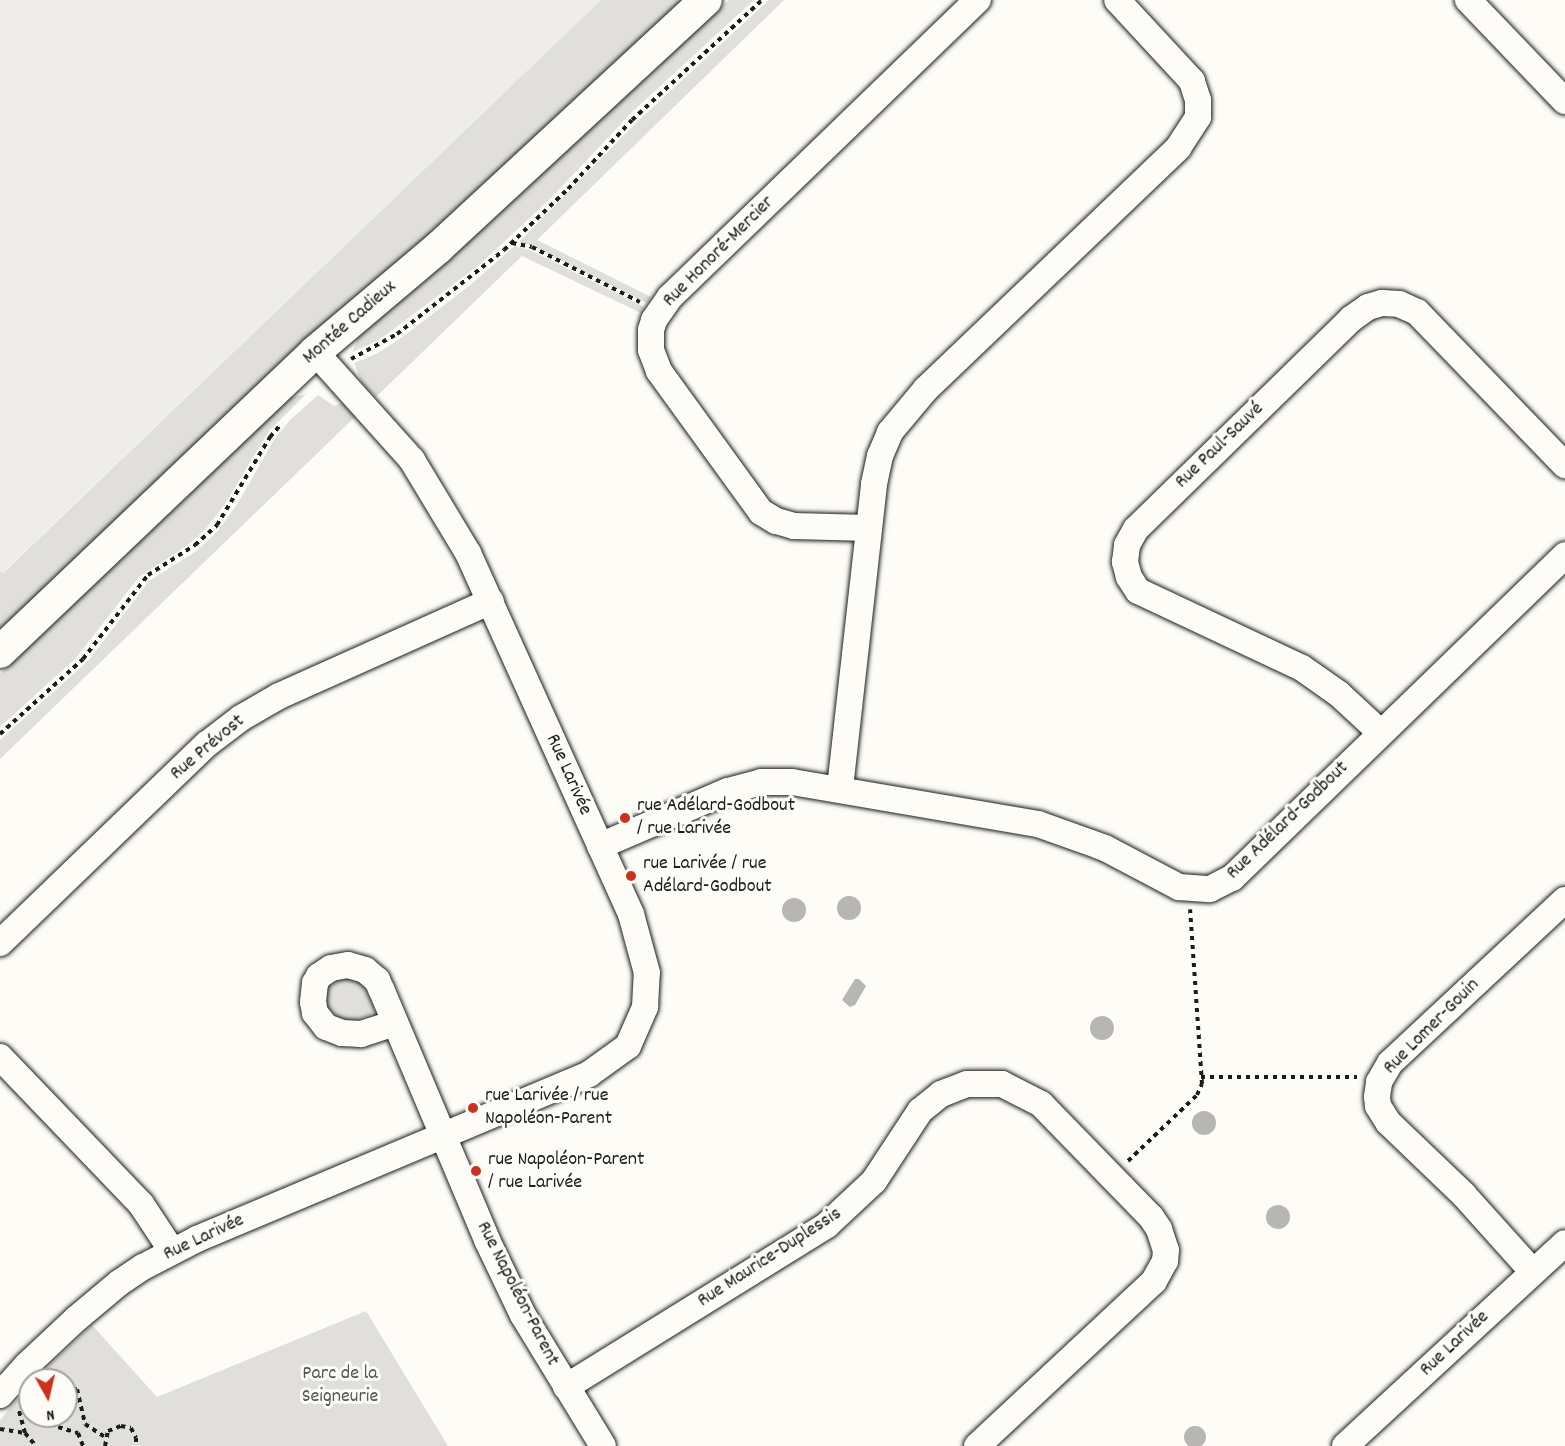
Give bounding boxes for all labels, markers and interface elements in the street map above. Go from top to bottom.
street label: Rue Honoré-Mercier [658,191,780,313]
street label: Montée Cadieux [298,276,402,370]
street label: Rue Paul-Sauvé [1171,398,1269,494]
street label: Rue Prévost [166,710,250,786]
street label: Rue Larivée [540,731,596,819]
street label: Rue Adélard-Godbout [1222,757,1354,885]
place label: rue Adélard-Godbout / rue Larivée [637,795,795,842]
marker: rue Adélard-Godbout / rue Larivée [618,811,632,825]
place label: rue Larivée / rue Adélard-Godbout [643,852,772,899]
marker: rue Larivée / rue Adélard-Godbout [624,869,638,883]
street label: Rue Lomer-Gouin [1379,974,1485,1080]
place label: rue Larivée / rue Napoléon-Parent [485,1084,612,1131]
marker: rue Larivée / rue Napoléon-Parent [466,1101,480,1115]
place label: rue Napoléon-Parent / rue Larivée [488,1148,644,1195]
marker: rue Napoléon-Parent / rue Larivée [469,1164,483,1178]
street label: Rue Maurice-Duplessis [693,1202,847,1314]
street label: Rue Larivée [160,1209,248,1267]
street label: Rue Napoléon-Parent [470,1218,564,1370]
street label: Rue Larivée [1415,1306,1495,1382]
park label: Parc de la Seigneurie [302,1363,378,1410]
north arrow [18,1368,78,1428]
text: N [45,1402,56,1426]

